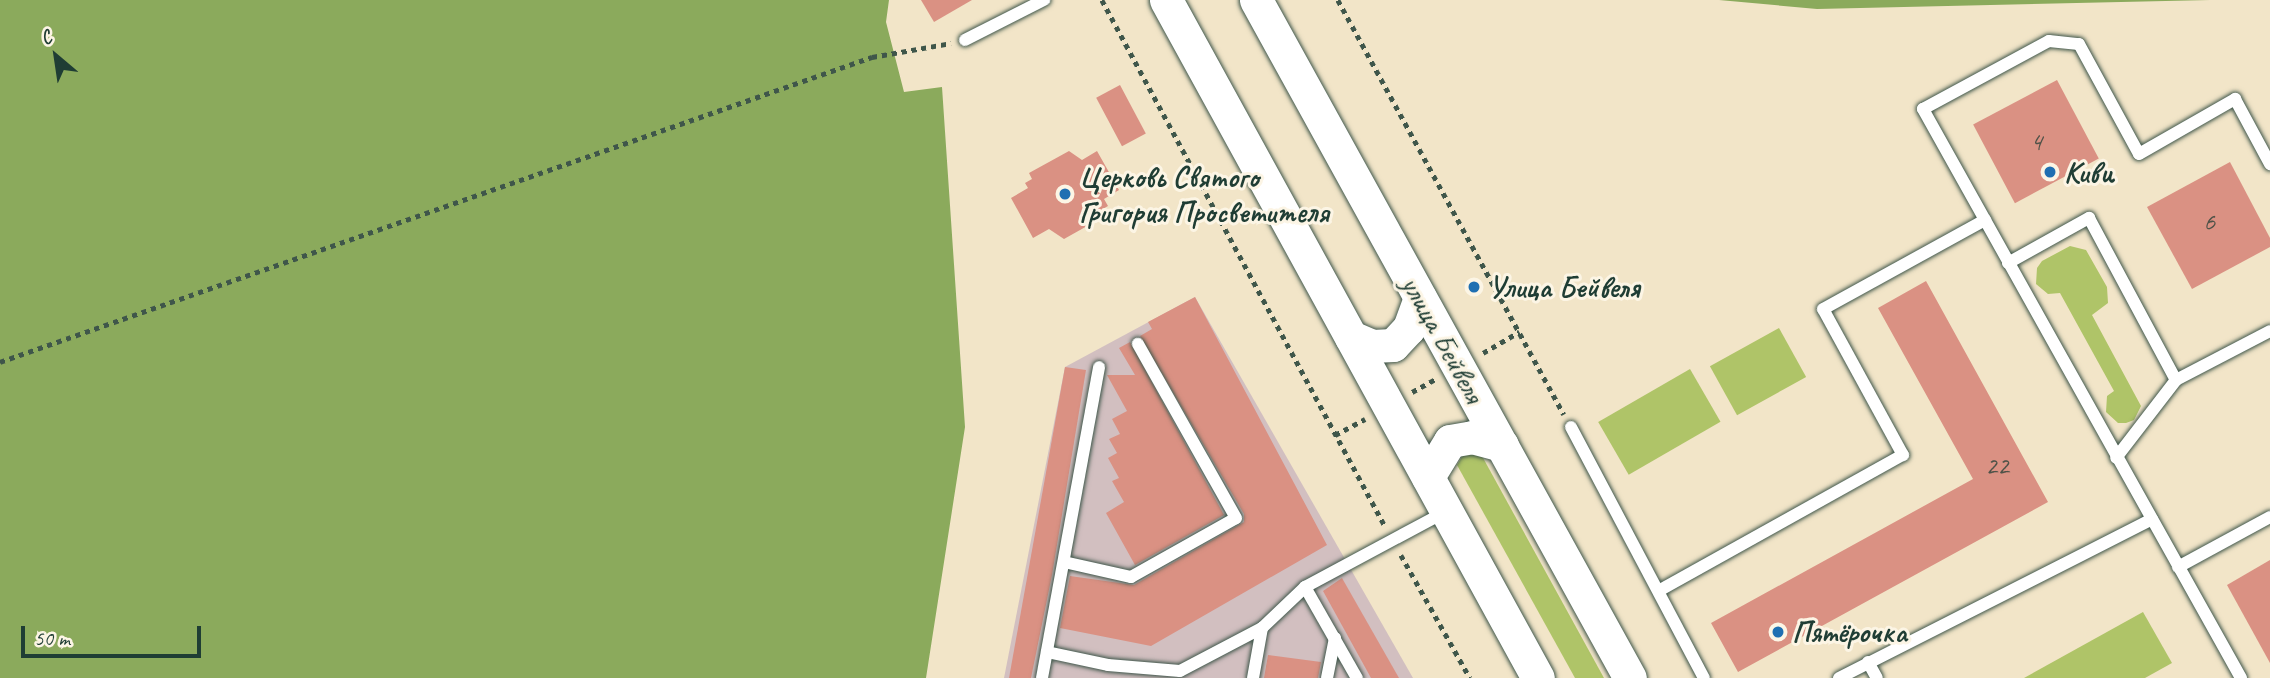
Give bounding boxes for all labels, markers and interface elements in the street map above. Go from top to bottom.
north arrow [21,21,91,91]
text: С [36,25,56,50]
house number: 4 [2030,126,2042,158]
place label: Киви [2064,154,2114,190]
place label: Церковь Святого Григория Просветителя [1079,159,1326,230]
marker: Киви [2042,164,2058,180]
marker: Церковь Святого Григория Просветителя [1057,186,1073,202]
house number: 6 [2203,206,2215,238]
street label: улица Бейвеля [1394,269,1492,409]
place label: Улица Бейвеля [1488,269,1638,305]
marker: Улица Бейвеля [1466,279,1482,295]
house number: 22 [1985,450,2009,482]
scale bar [24,612,205,656]
place label: Пятёрочка [1792,614,1907,650]
marker: Пятёрочка [1770,624,1786,640]
text: 50 m [34,625,70,651]

